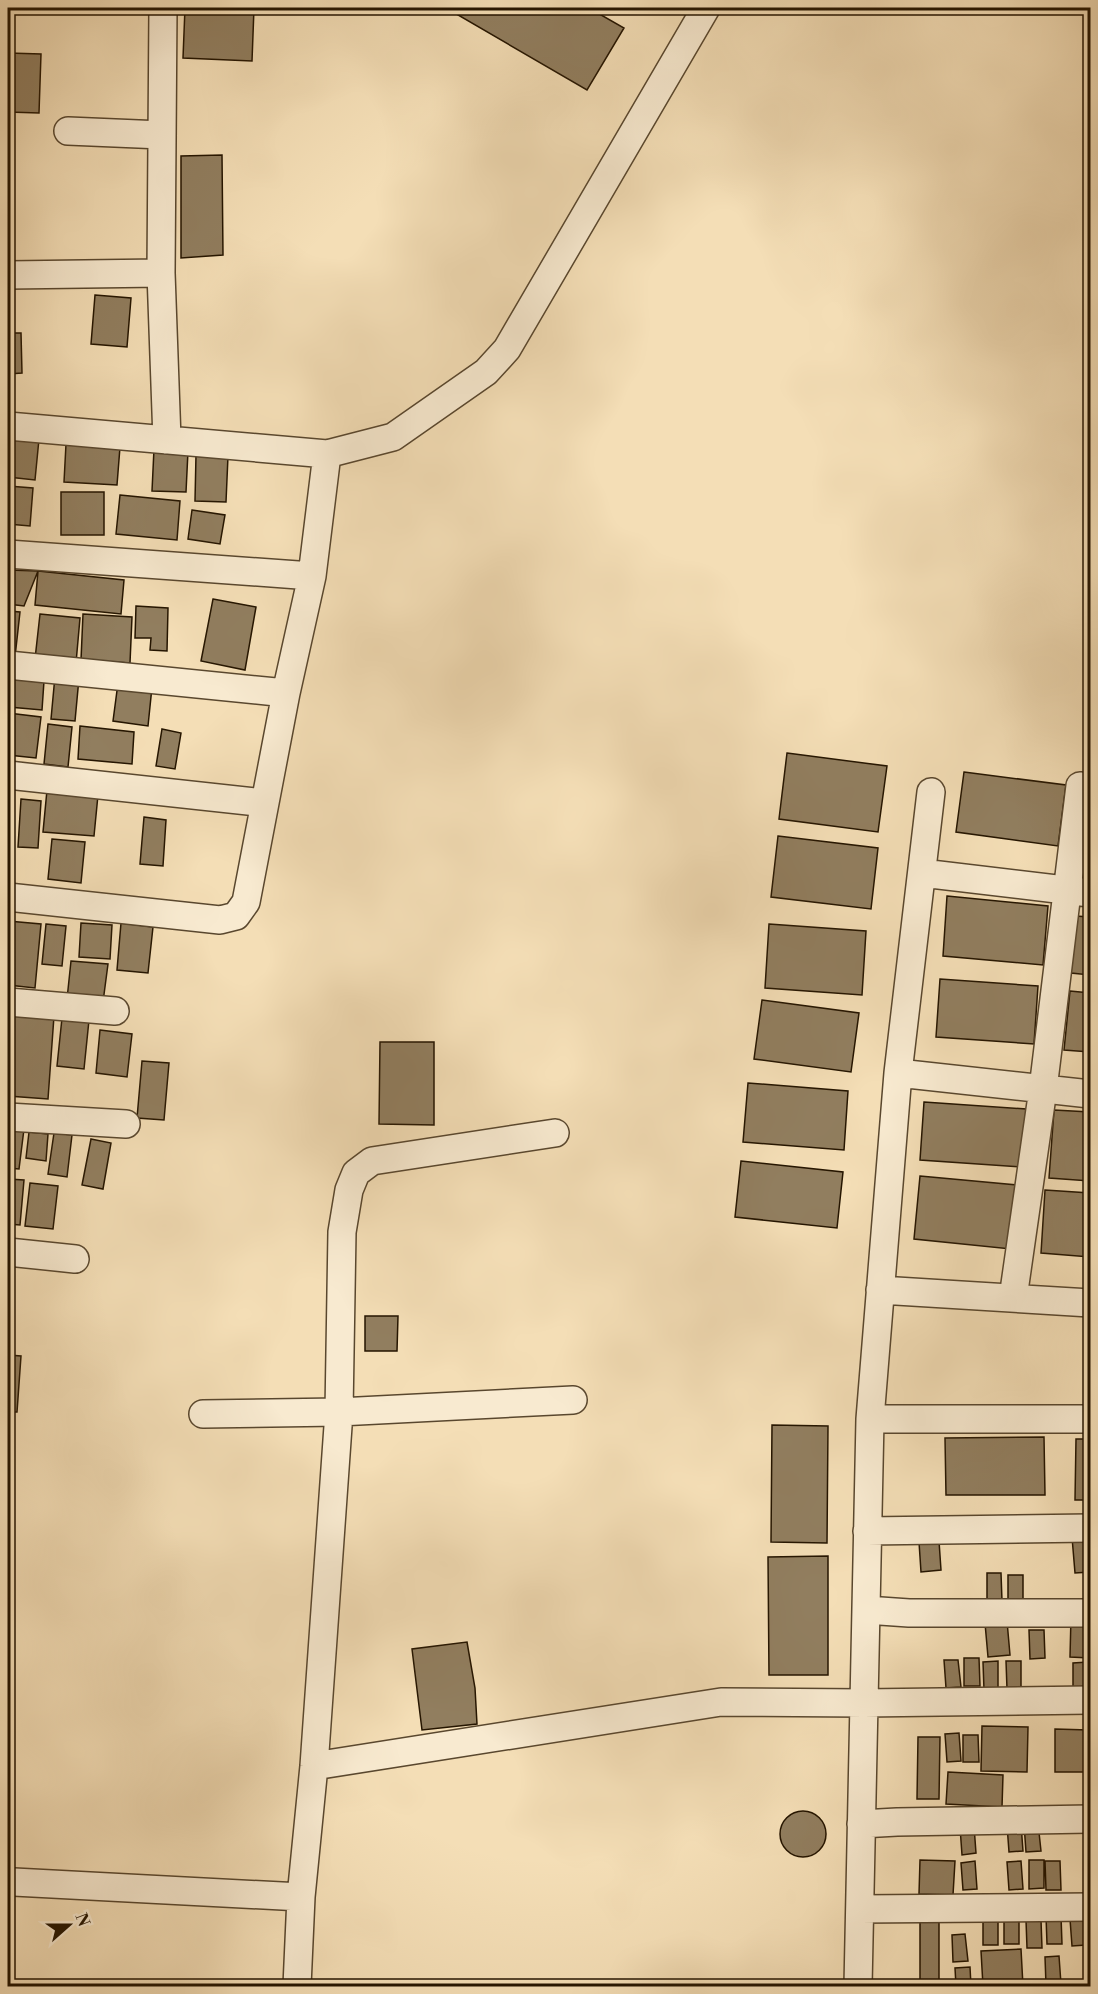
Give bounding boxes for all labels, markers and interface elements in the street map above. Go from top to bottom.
north arrow [39,1895,99,1955]
text: N [70,1910,94,1930]

